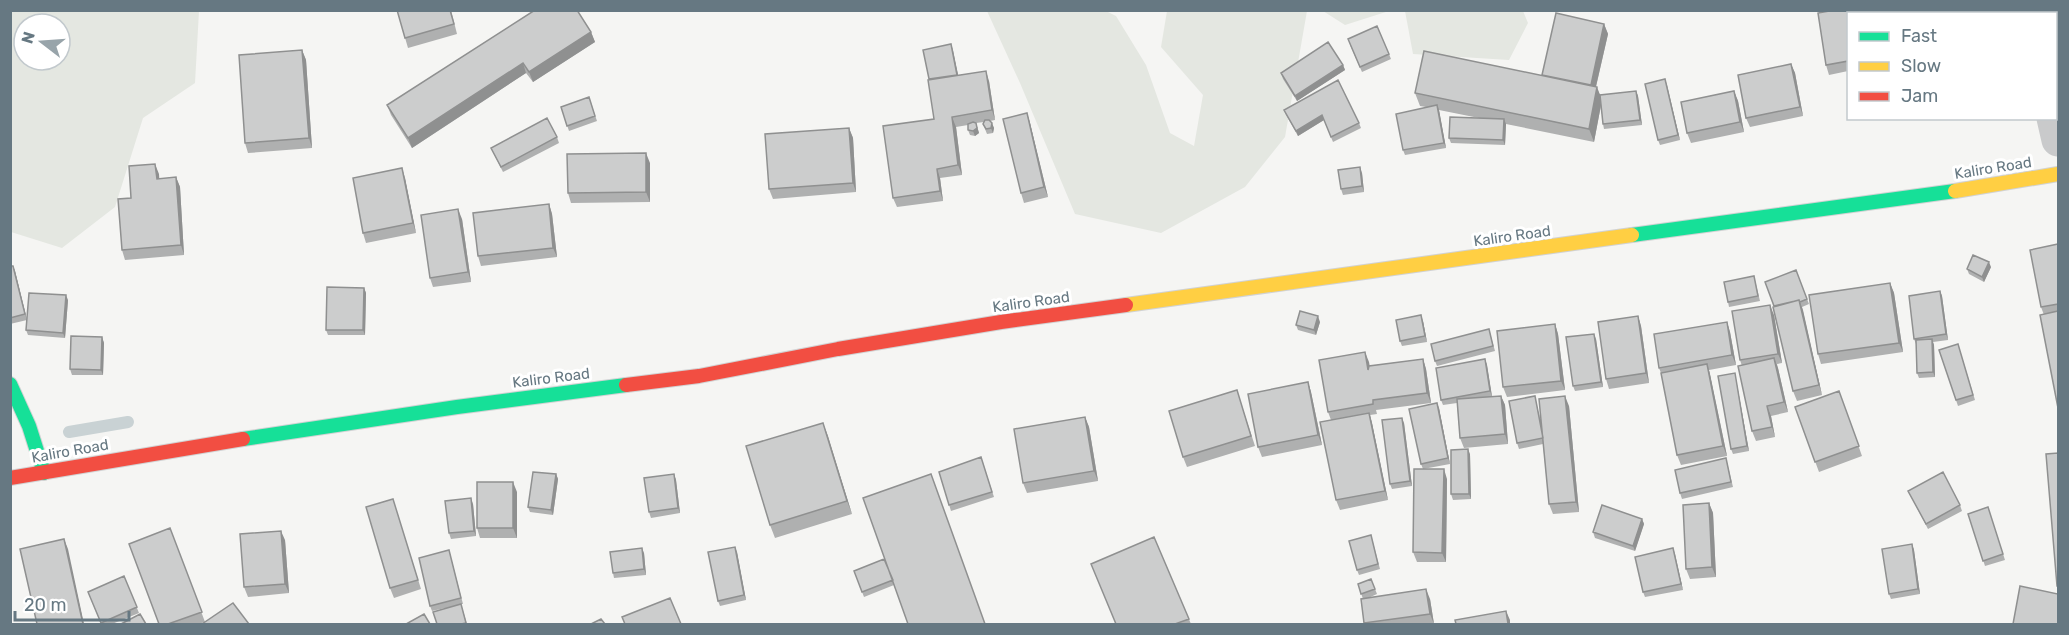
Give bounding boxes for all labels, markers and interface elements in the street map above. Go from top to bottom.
north arrow [12,12,72,72]
legend [1847,12,2057,120]
text: Fast [1901,25,1937,47]
text: N [17,29,39,46]
text: Slow [1901,55,1941,77]
text: Jam [1901,85,1938,107]
street label: Kaliro Road [1953,153,2033,183]
street label: Kaliro Road [1472,222,1552,250]
street label: Kaliro Road [991,288,1071,316]
street label: Kaliro Road [511,364,591,392]
street label: Kaliro Road [30,435,110,467]
scale bar [15,584,129,622]
text: 20 m [24,594,66,616]

